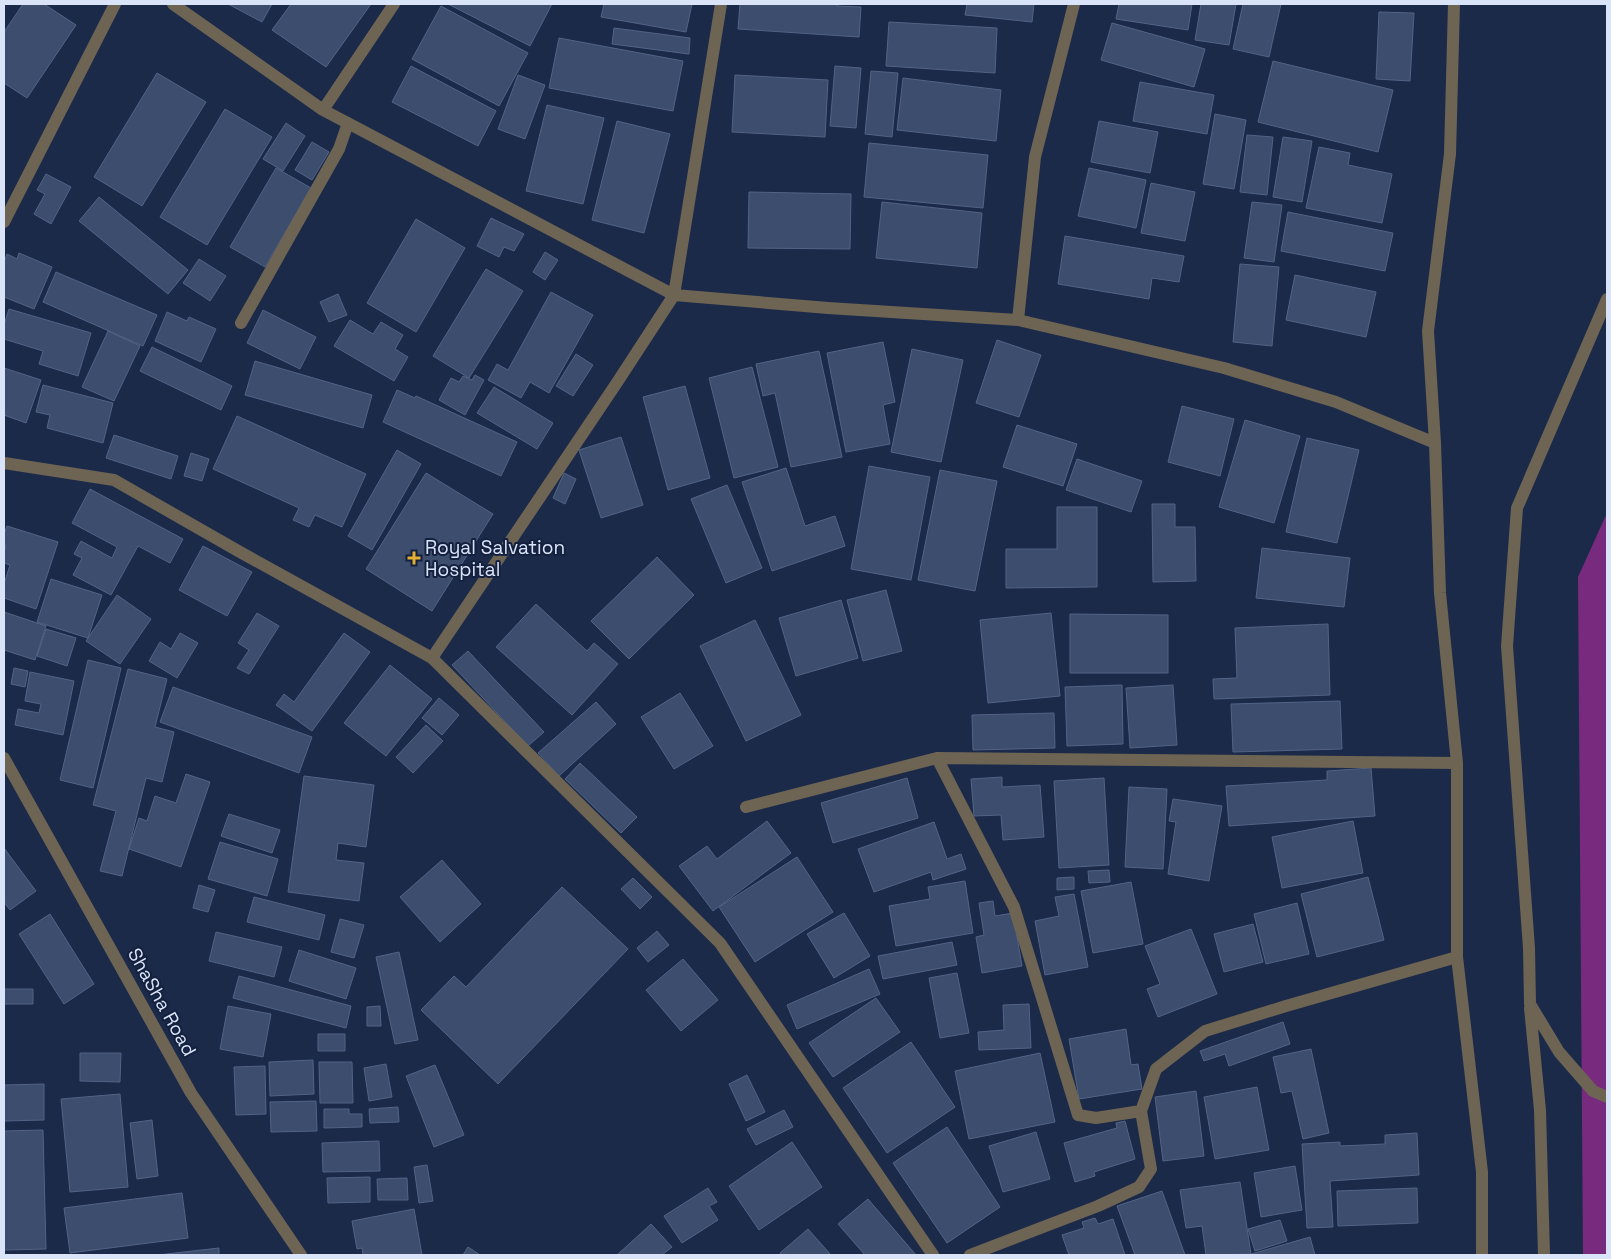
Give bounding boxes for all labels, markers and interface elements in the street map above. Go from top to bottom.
place label: Royal Salvation Hospital [425,535,565,582]
marker: Royal Salvation Hospital [407,551,421,565]
street label: ShaSha Road [122,943,202,1061]

